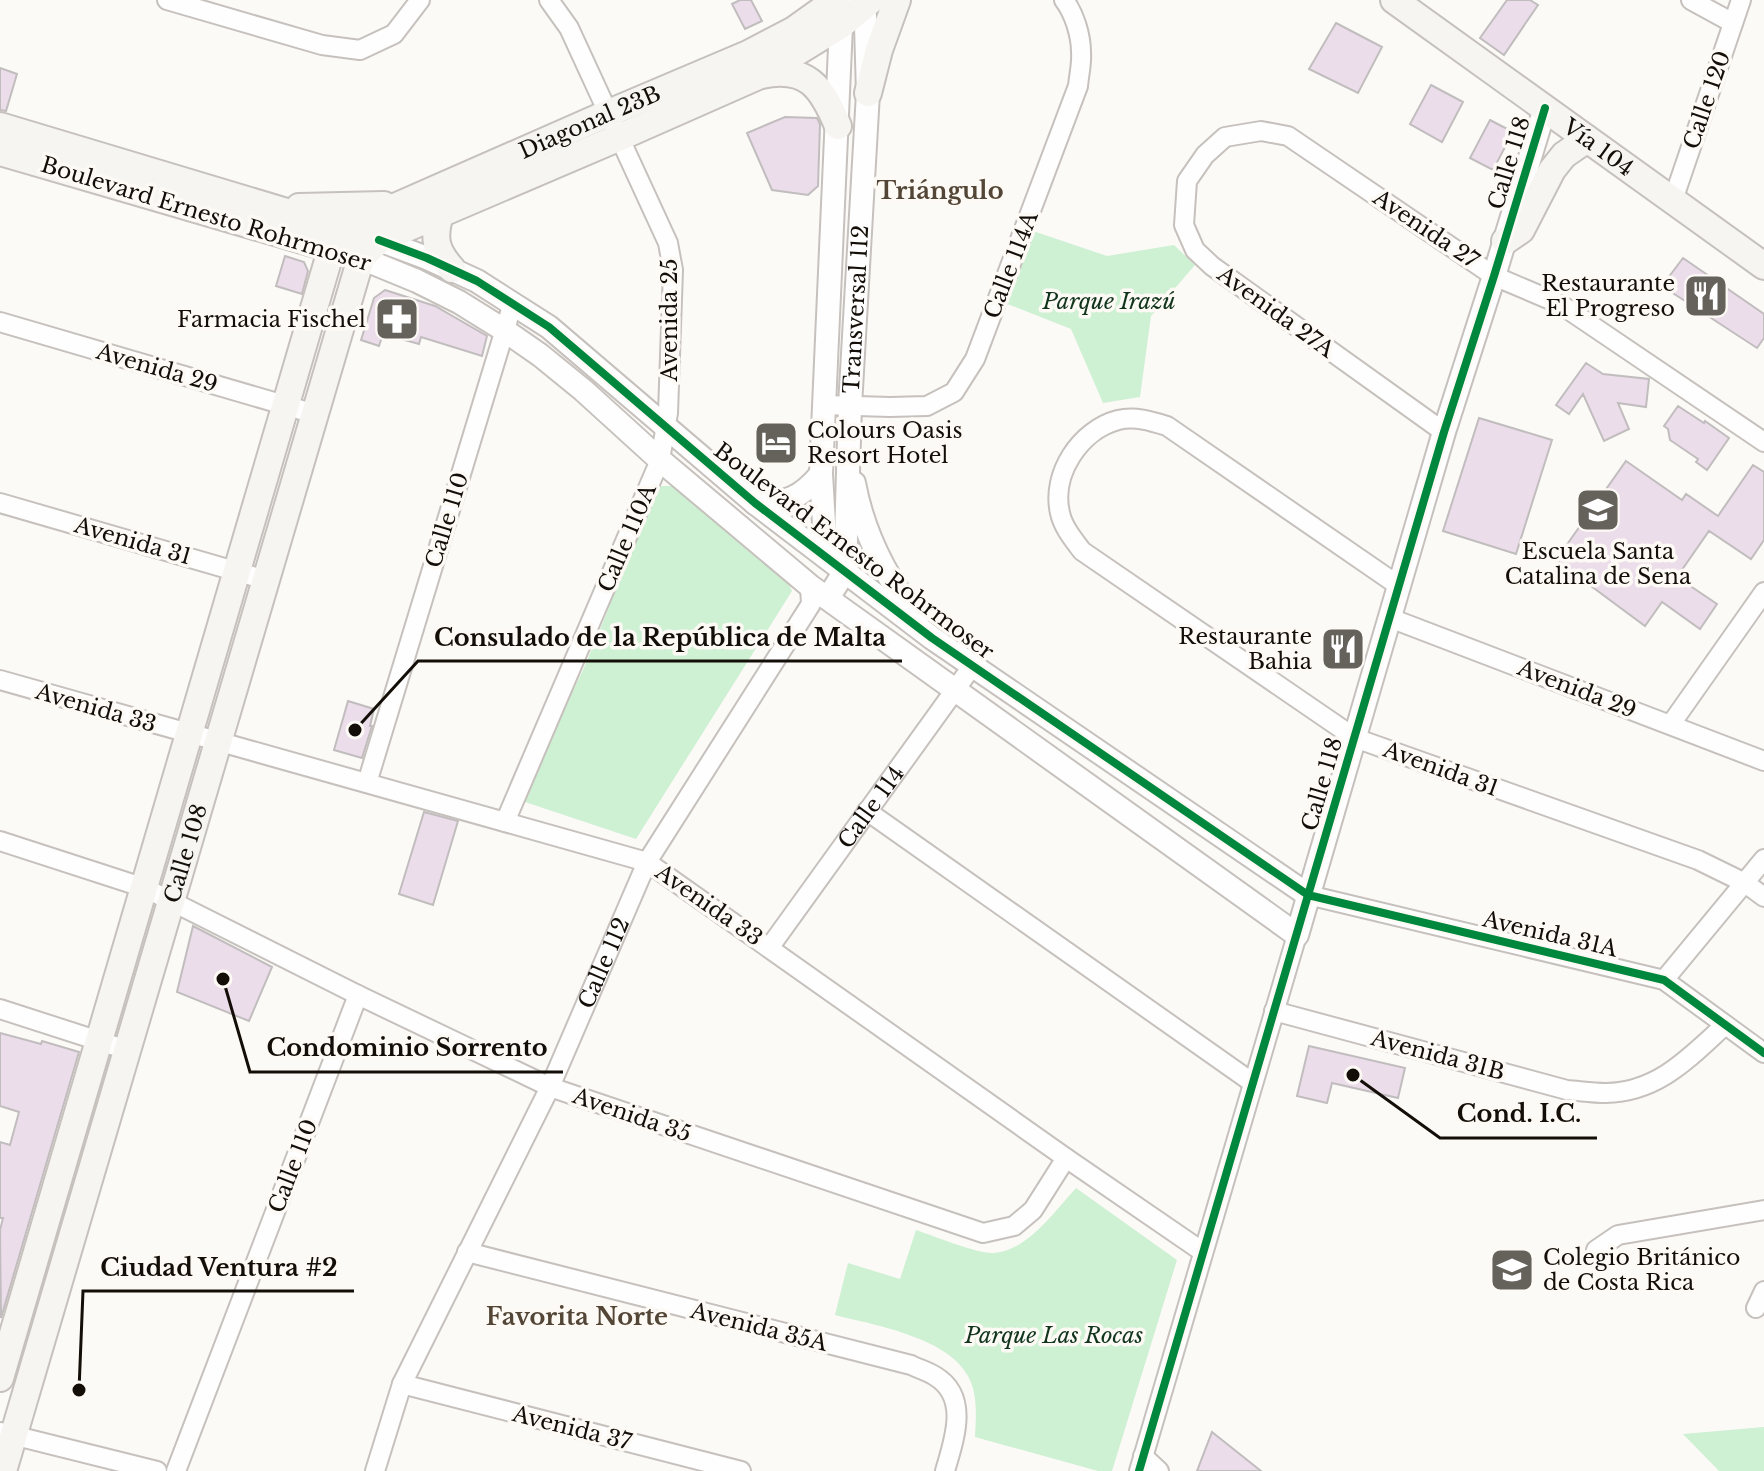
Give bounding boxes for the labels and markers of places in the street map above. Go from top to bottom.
place label: Restaurante El Progreso [1541,270,1675,322]
restaurant icon: Restaurante El Progreso [1682,272,1730,320]
pharmacy icon: Farmacia Fischel [373,295,421,343]
place label: Farmacia Fischel [177,306,366,333]
place label: Colours Oasis Resort Hotel [807,417,962,469]
hotel icon: Colours Oasis Resort Hotel [752,419,800,467]
school or university icon: Escuela Santa Catalina de Sena [1574,486,1622,534]
place label: Escuela Santa Catalina de Sena [1505,538,1692,590]
callout: Consulado de la República de Malta [418,613,902,661]
place label: Restaurante Bahia [1178,623,1313,675]
restaurant icon: Restaurante Bahia [1319,625,1367,673]
callout: Condominio Sorrento [250,1024,563,1072]
callout: Cond. I.C. [1440,1090,1597,1138]
callout: Ciudad Ventura #2 [83,1243,354,1291]
place label: Colegio Británico de Costa Rica [1543,1244,1740,1296]
school or university icon: Colegio Británico de Costa Rica [1488,1246,1536,1294]

